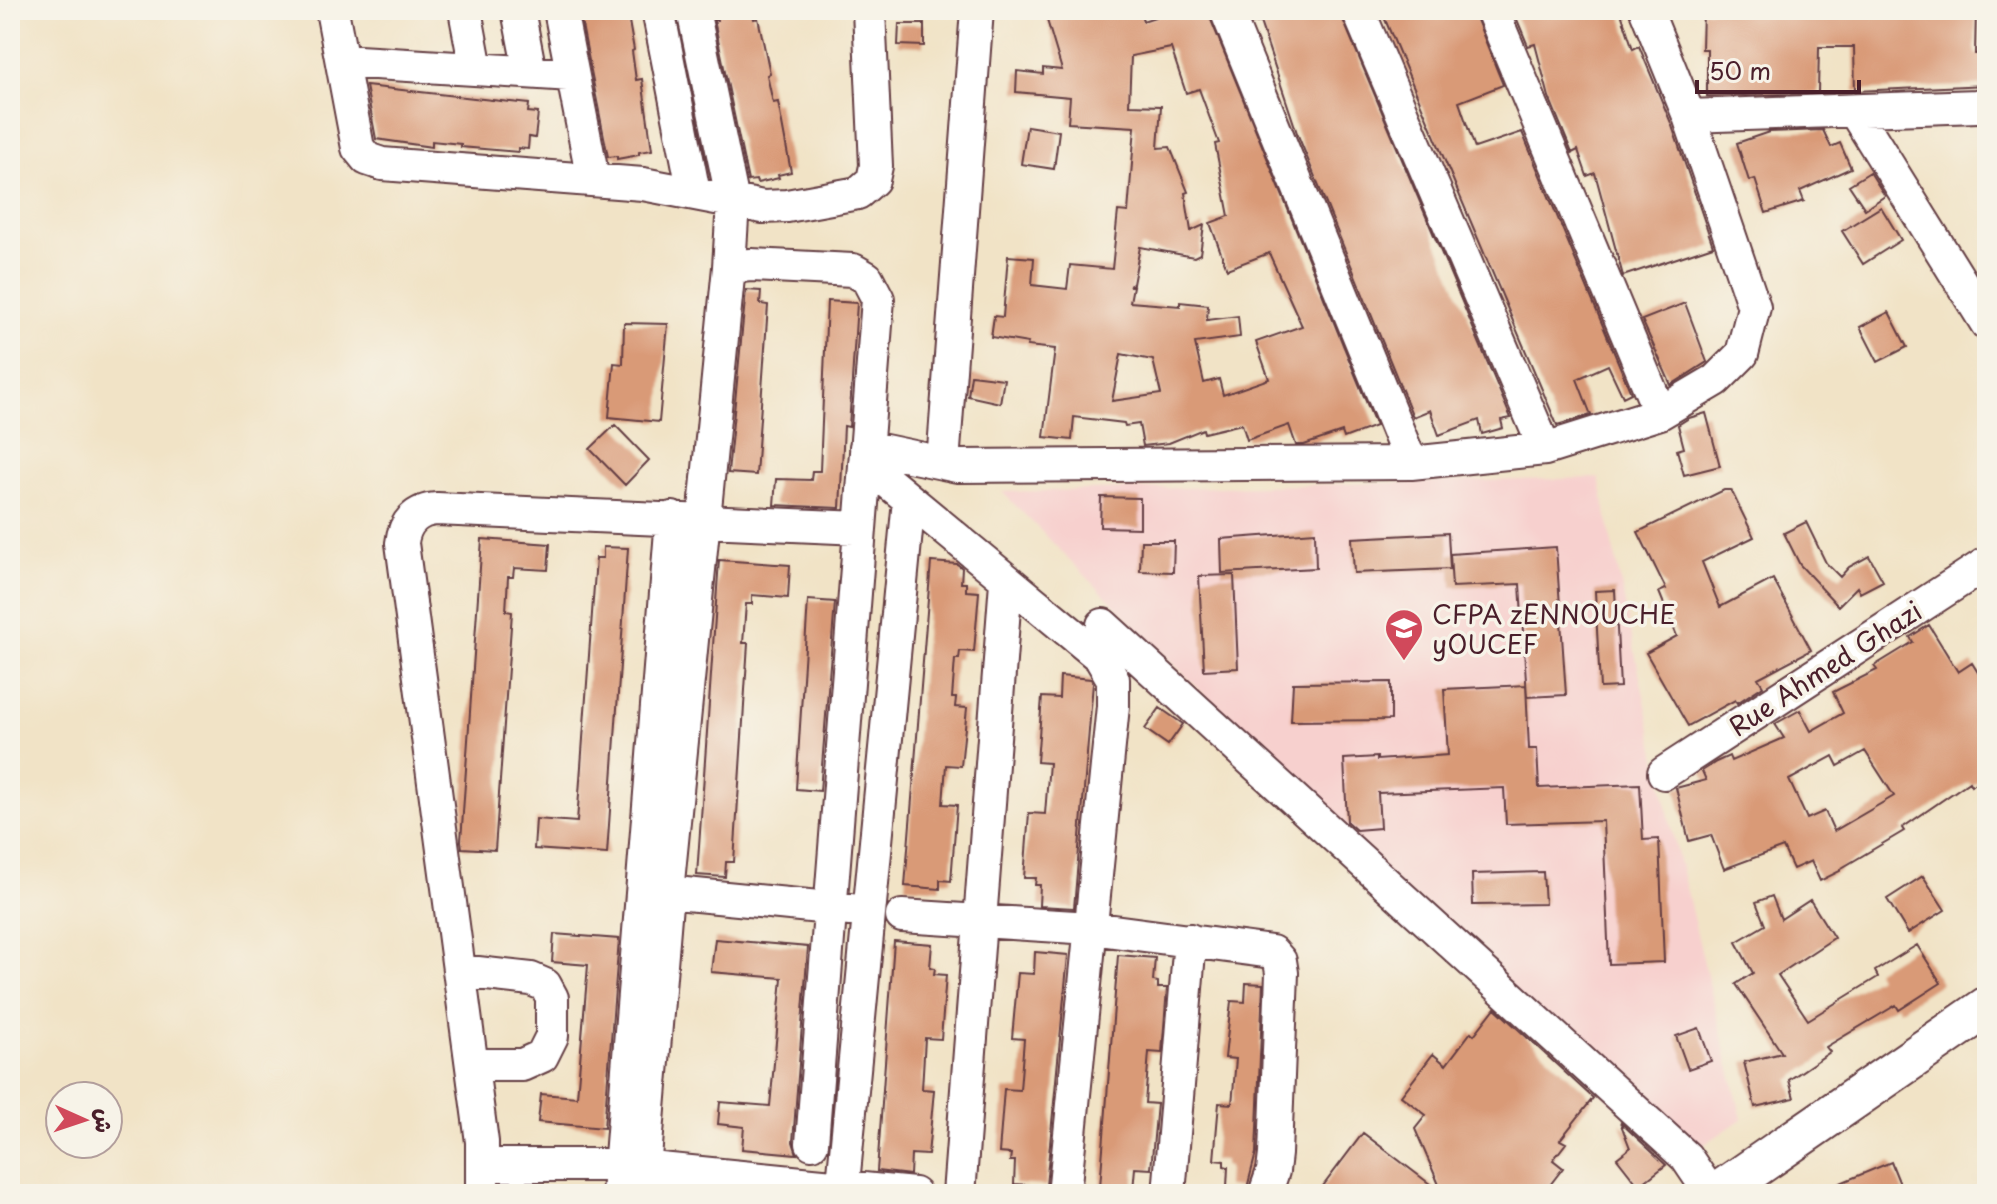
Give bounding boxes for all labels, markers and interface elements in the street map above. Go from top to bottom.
scale bar [1697,44,1859,94]
text: 50 m [1709,52,1771,88]
street label: Rue Ahmed Ghazi [1721,591,1929,745]
place label: CFPA zENNOUCHE yOUCEF [1432,594,1676,663]
school or university icon: CFPA zENNOUCHE yOUCEF [1383,607,1425,662]
north arrow [44,1080,124,1160]
text: ش [88,1108,123,1134]

